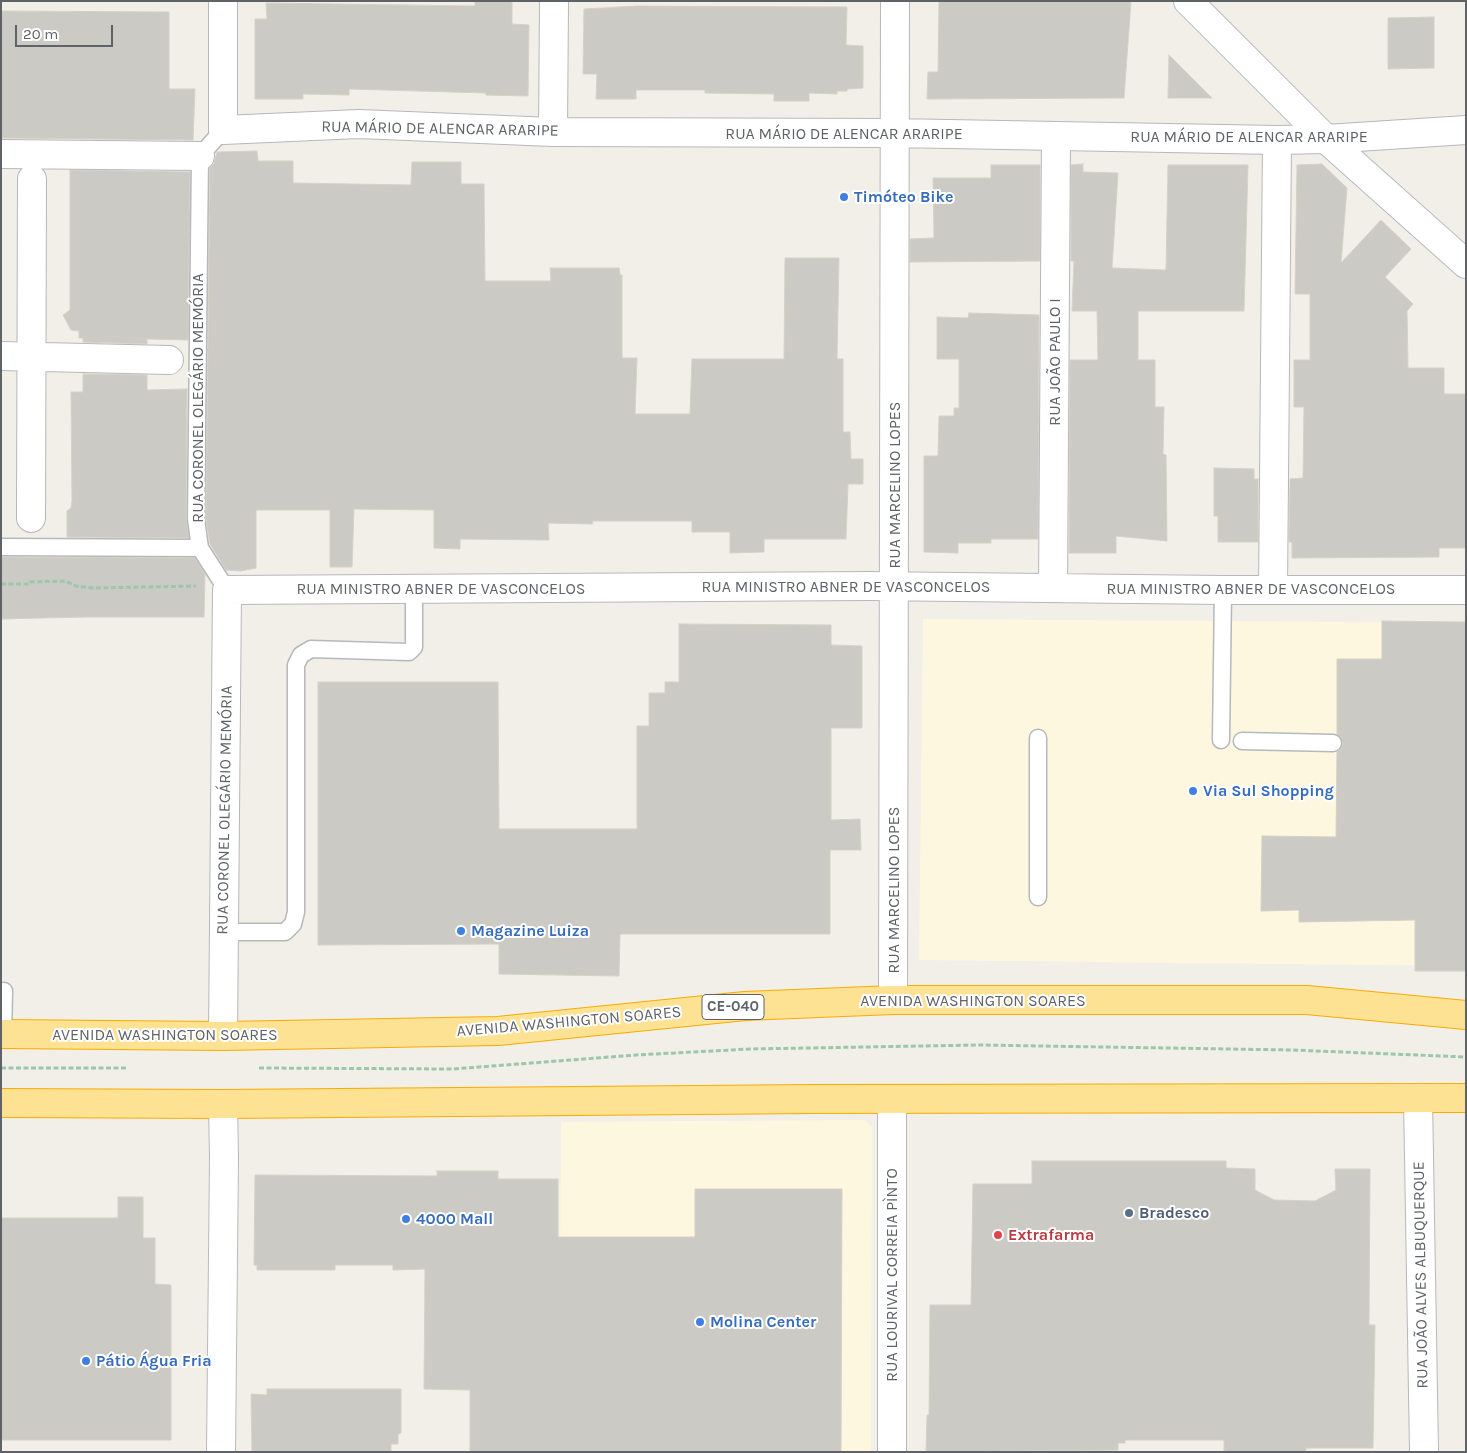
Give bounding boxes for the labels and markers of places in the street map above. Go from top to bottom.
place label: Timóteo Bike [854,187,953,207]
marker: Timóteo Bike [838,191,850,203]
place label: Via Sul Shopping [1203,781,1334,801]
marker: Via Sul Shopping [1187,785,1199,797]
place label: Magazine Luiza [471,921,589,941]
marker: Magazine Luiza [455,925,467,937]
place label: Bradesco [1139,1203,1209,1223]
marker: Bradesco [1123,1207,1135,1219]
place label: 4000 Mall [416,1209,493,1229]
marker: 4000 Mall [400,1213,412,1225]
place label: Extrafarma [1008,1225,1094,1245]
marker: Extrafarma [992,1229,1004,1241]
place label: Molina Center [710,1312,816,1332]
marker: Molina Center [694,1316,706,1328]
place label: Pátio Água Fria [96,1351,212,1371]
marker: Pátio Água Fria [80,1355,92,1367]

